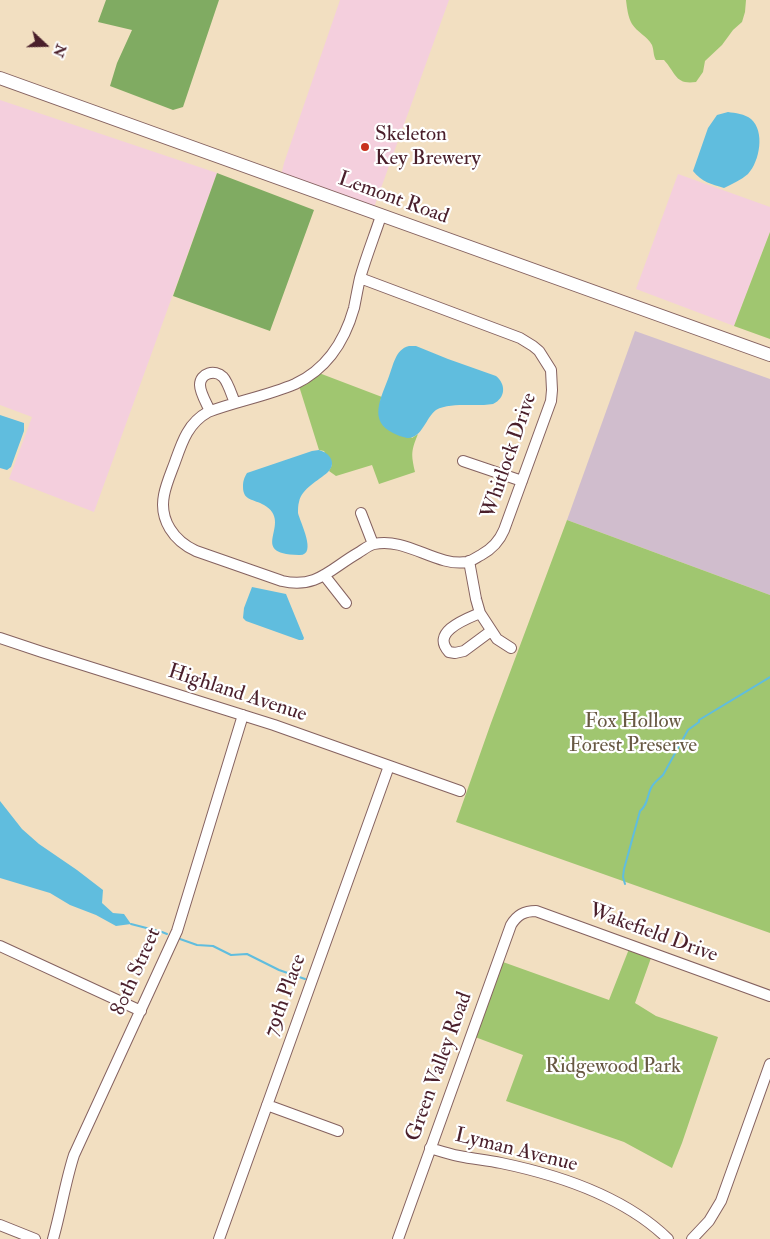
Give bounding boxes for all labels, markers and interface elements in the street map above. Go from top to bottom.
north arrow [20,20,70,70]
text: N [49,42,70,59]
place label: Skeleton Key Brewery [375,122,481,172]
marker: Skeleton Key Brewery [359,141,371,153]
street label: Lemont Road [334,167,452,231]
street label: Whitlock Drive [477,390,543,522]
street label: Highland Avenue [164,660,310,728]
park label: Fox Hollow Forest Preserve [569,709,697,759]
street label: Wakefield Drive [585,899,721,969]
street label: 80th Street [106,924,168,1020]
street label: 79th Place [259,951,313,1041]
street label: Green Valley Road [401,989,479,1145]
park label: Ridgewood Park [545,1054,681,1080]
street label: Lyman Avenue [452,1124,580,1178]

